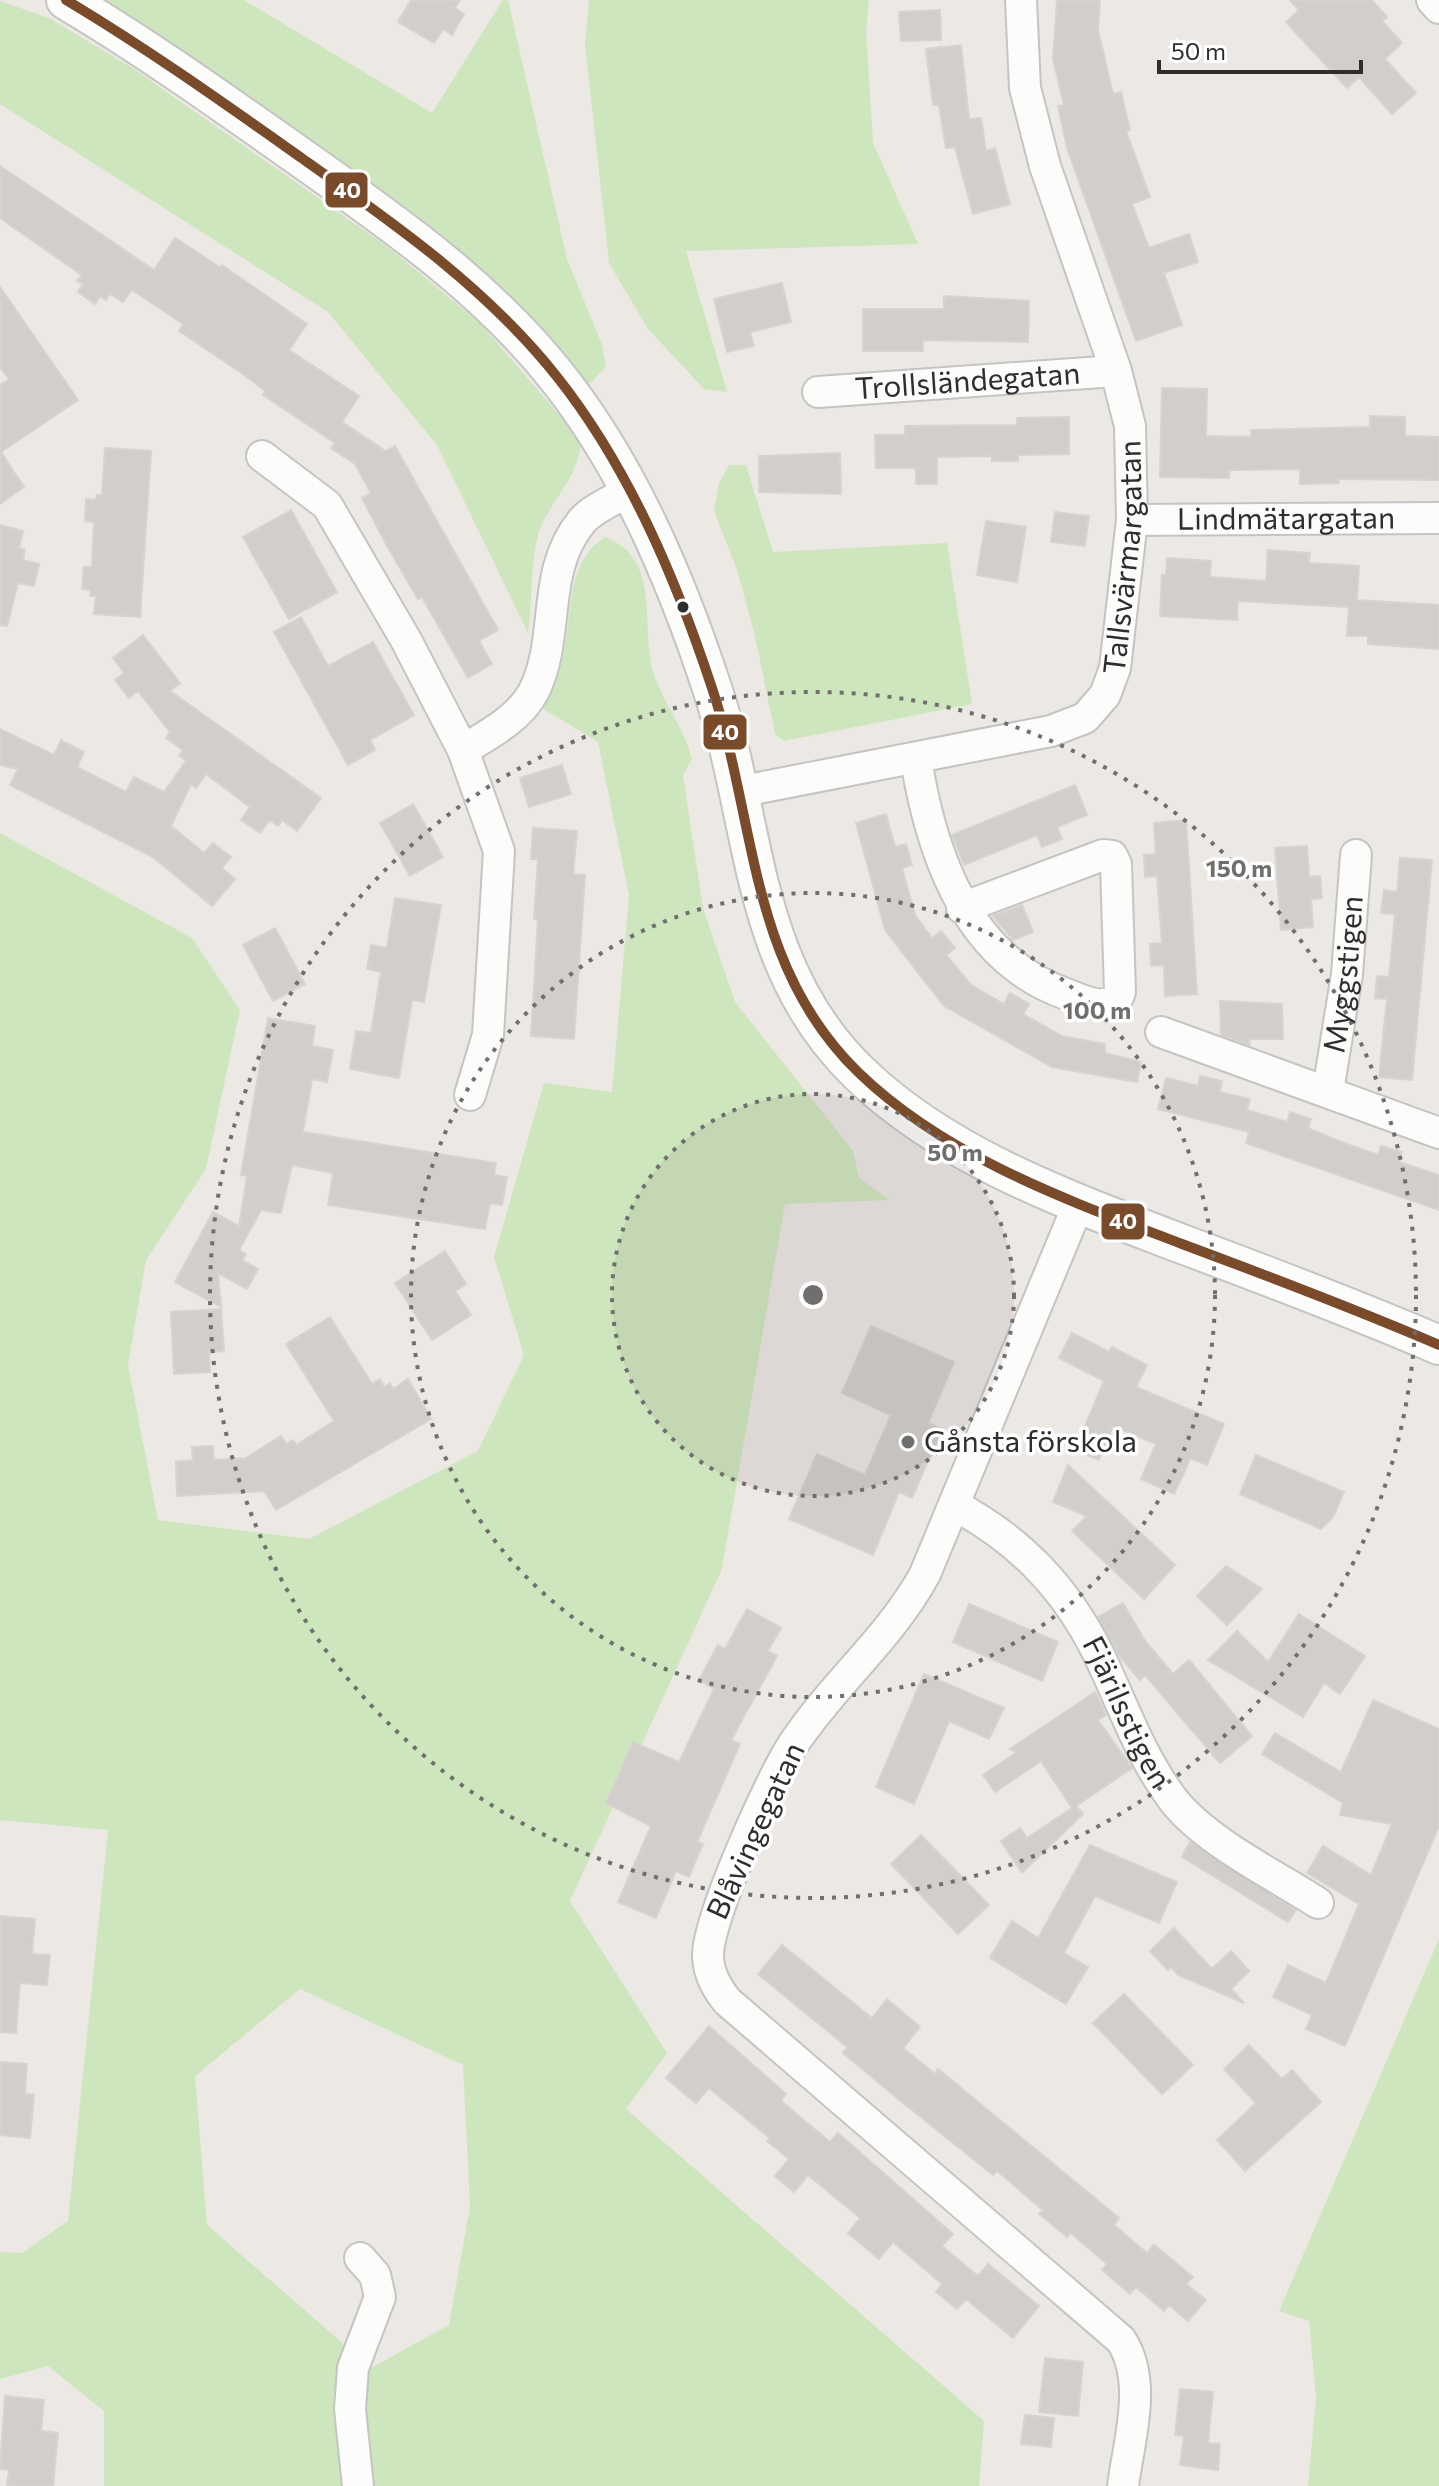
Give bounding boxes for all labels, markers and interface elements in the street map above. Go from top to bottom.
scale bar [1159,24,1361,74]
text: 50 m [1171,36,1226,65]
line badge: 40 [324,171,369,209]
text: 40 [333,176,361,203]
street label: Trollsländegatan [854,353,1081,405]
street label: Tallsvärmargatan [1093,440,1148,676]
street label: Lindmätargatan [1177,497,1395,536]
unlabelled marker [675,599,691,615]
line badge: 40 [702,713,748,751]
text: 40 [711,718,739,745]
text: 150 m [1206,853,1272,882]
street label: Myggstigen [1314,894,1369,1055]
text: 100 m [1063,995,1131,1024]
text: 50 m [927,1137,983,1166]
line badge: 40 [1100,1202,1146,1241]
text: 40 [1109,1207,1137,1234]
centre of rings [799,1281,827,1309]
place label: Gånsta förskola [924,1421,1137,1458]
marker: Gånsta förskola [899,1433,917,1451]
street label: Fjärilsstigen [1076,1629,1181,1794]
street label: Blåvingegatan [697,1735,811,1924]

